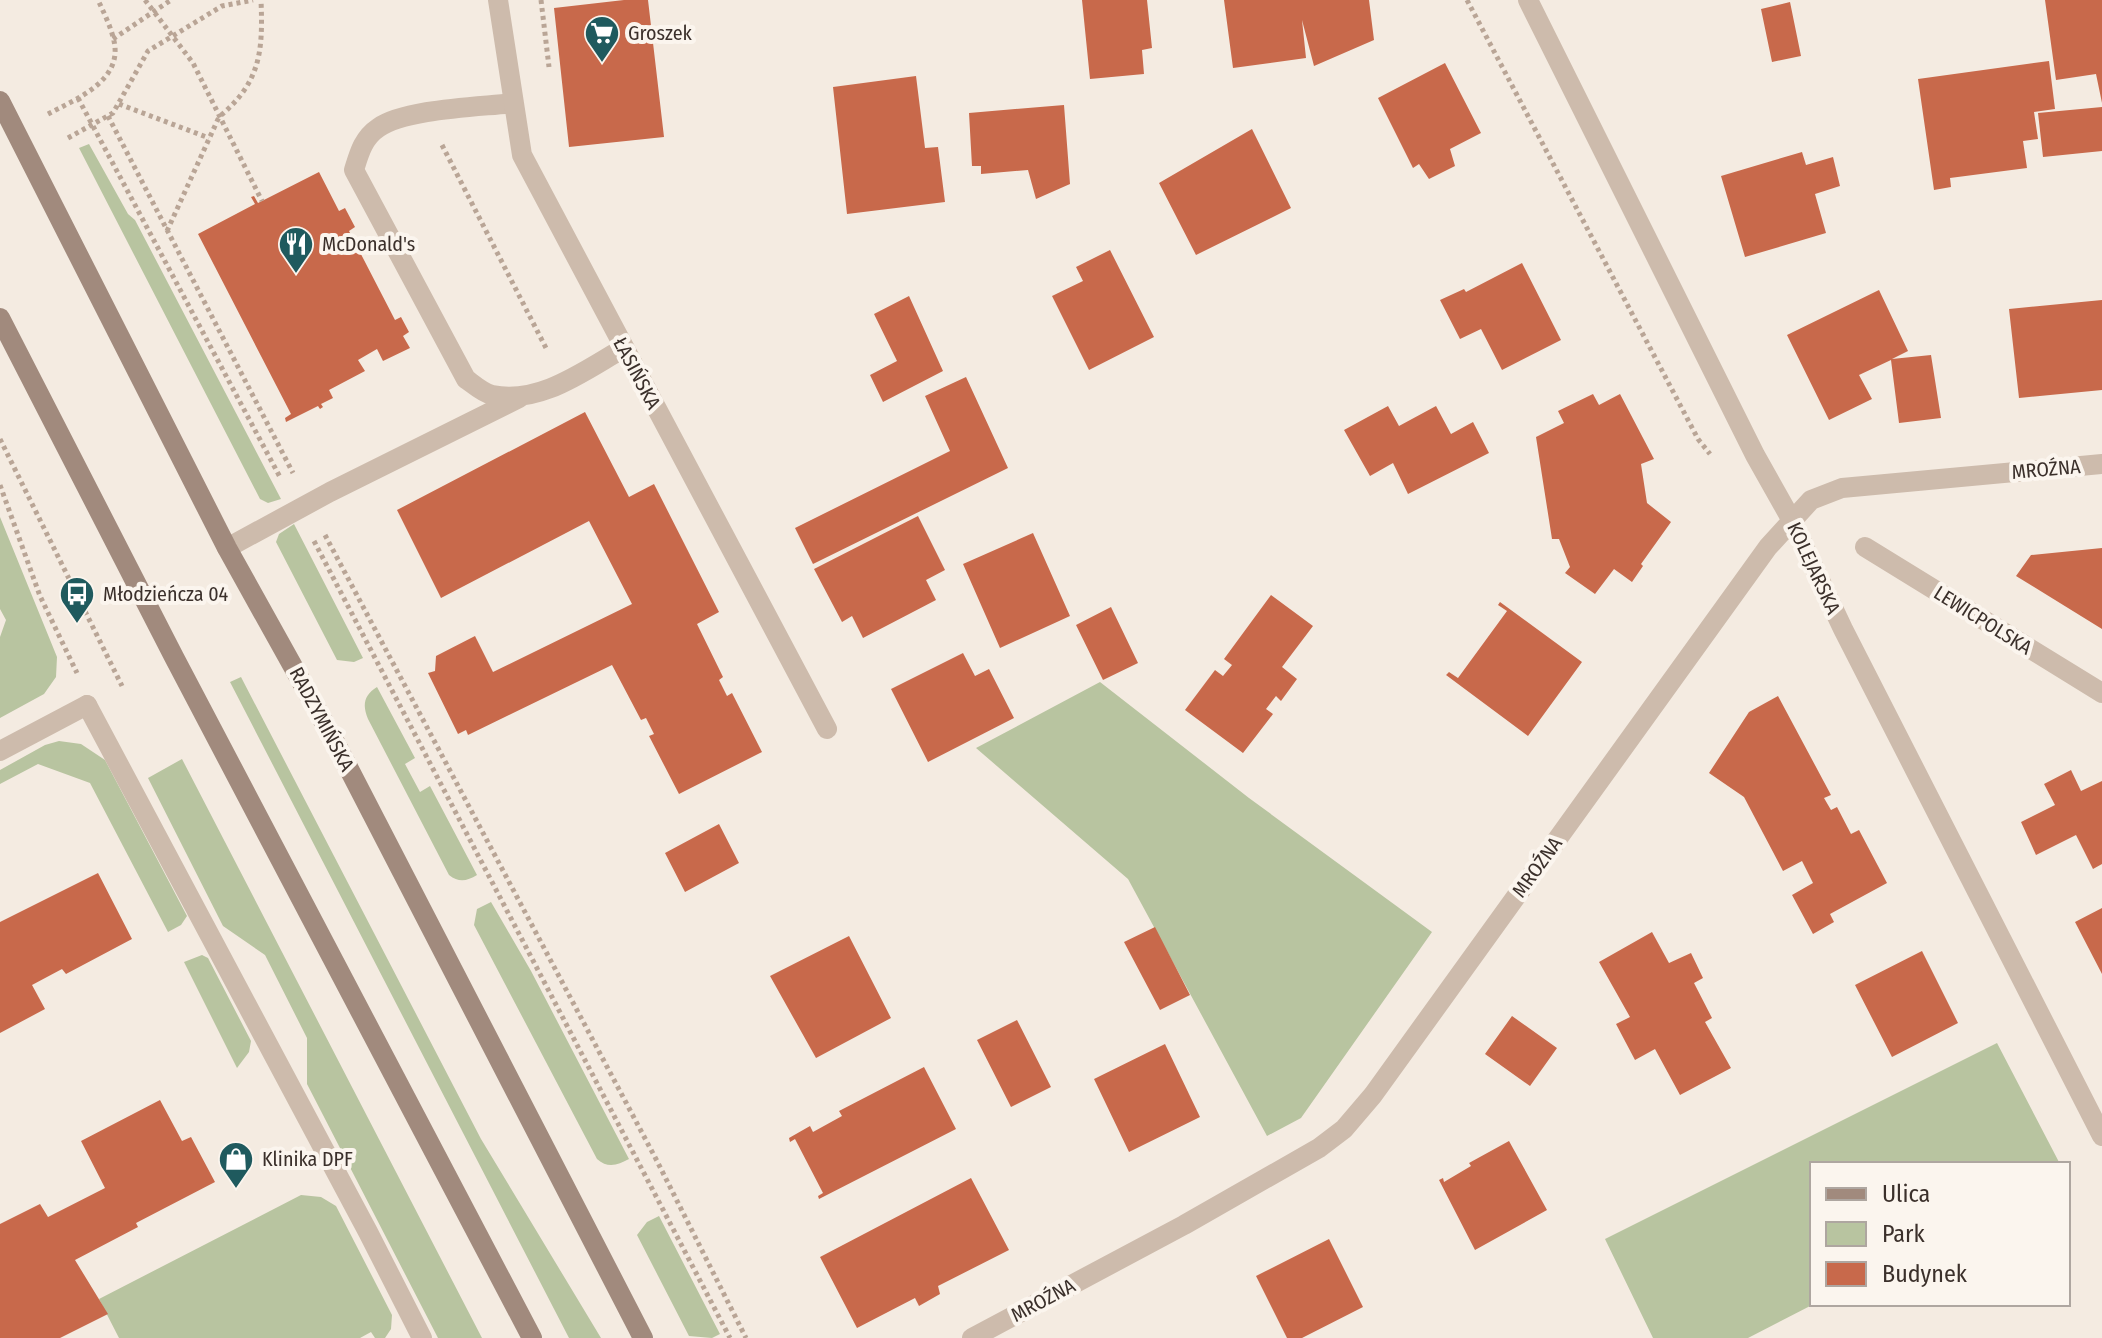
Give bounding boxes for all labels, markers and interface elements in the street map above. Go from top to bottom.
supermarket icon: Groszek [583,14,621,64]
place label: Groszek [628,21,693,45]
restaurant icon: McDonald's [277,225,315,275]
place label: McDonald's [322,232,415,256]
street label: ŁASIŃSKA [608,333,666,414]
street label: MROŹNA [2011,454,2082,484]
street label: KOLEJARSKA [1782,518,1846,618]
bus stop icon: Młodzieńcza 04 [58,575,96,625]
street label: LEWICPOLSKA [1929,580,2037,660]
place label: Młodzieńcza 04 [103,582,229,606]
street label: RADZYMIŃSKA [285,663,360,775]
street label: MROŹNA [1507,832,1567,902]
shop icon: Klinika DPF [217,1140,255,1190]
place label: Klinika DPF [262,1147,353,1171]
legend [1810,1162,2070,1306]
text: Ulica [1882,1180,1930,1208]
text: Park [1882,1220,1925,1248]
text: Budynek [1882,1260,1968,1288]
street label: MROŹNA [1007,1273,1080,1327]

